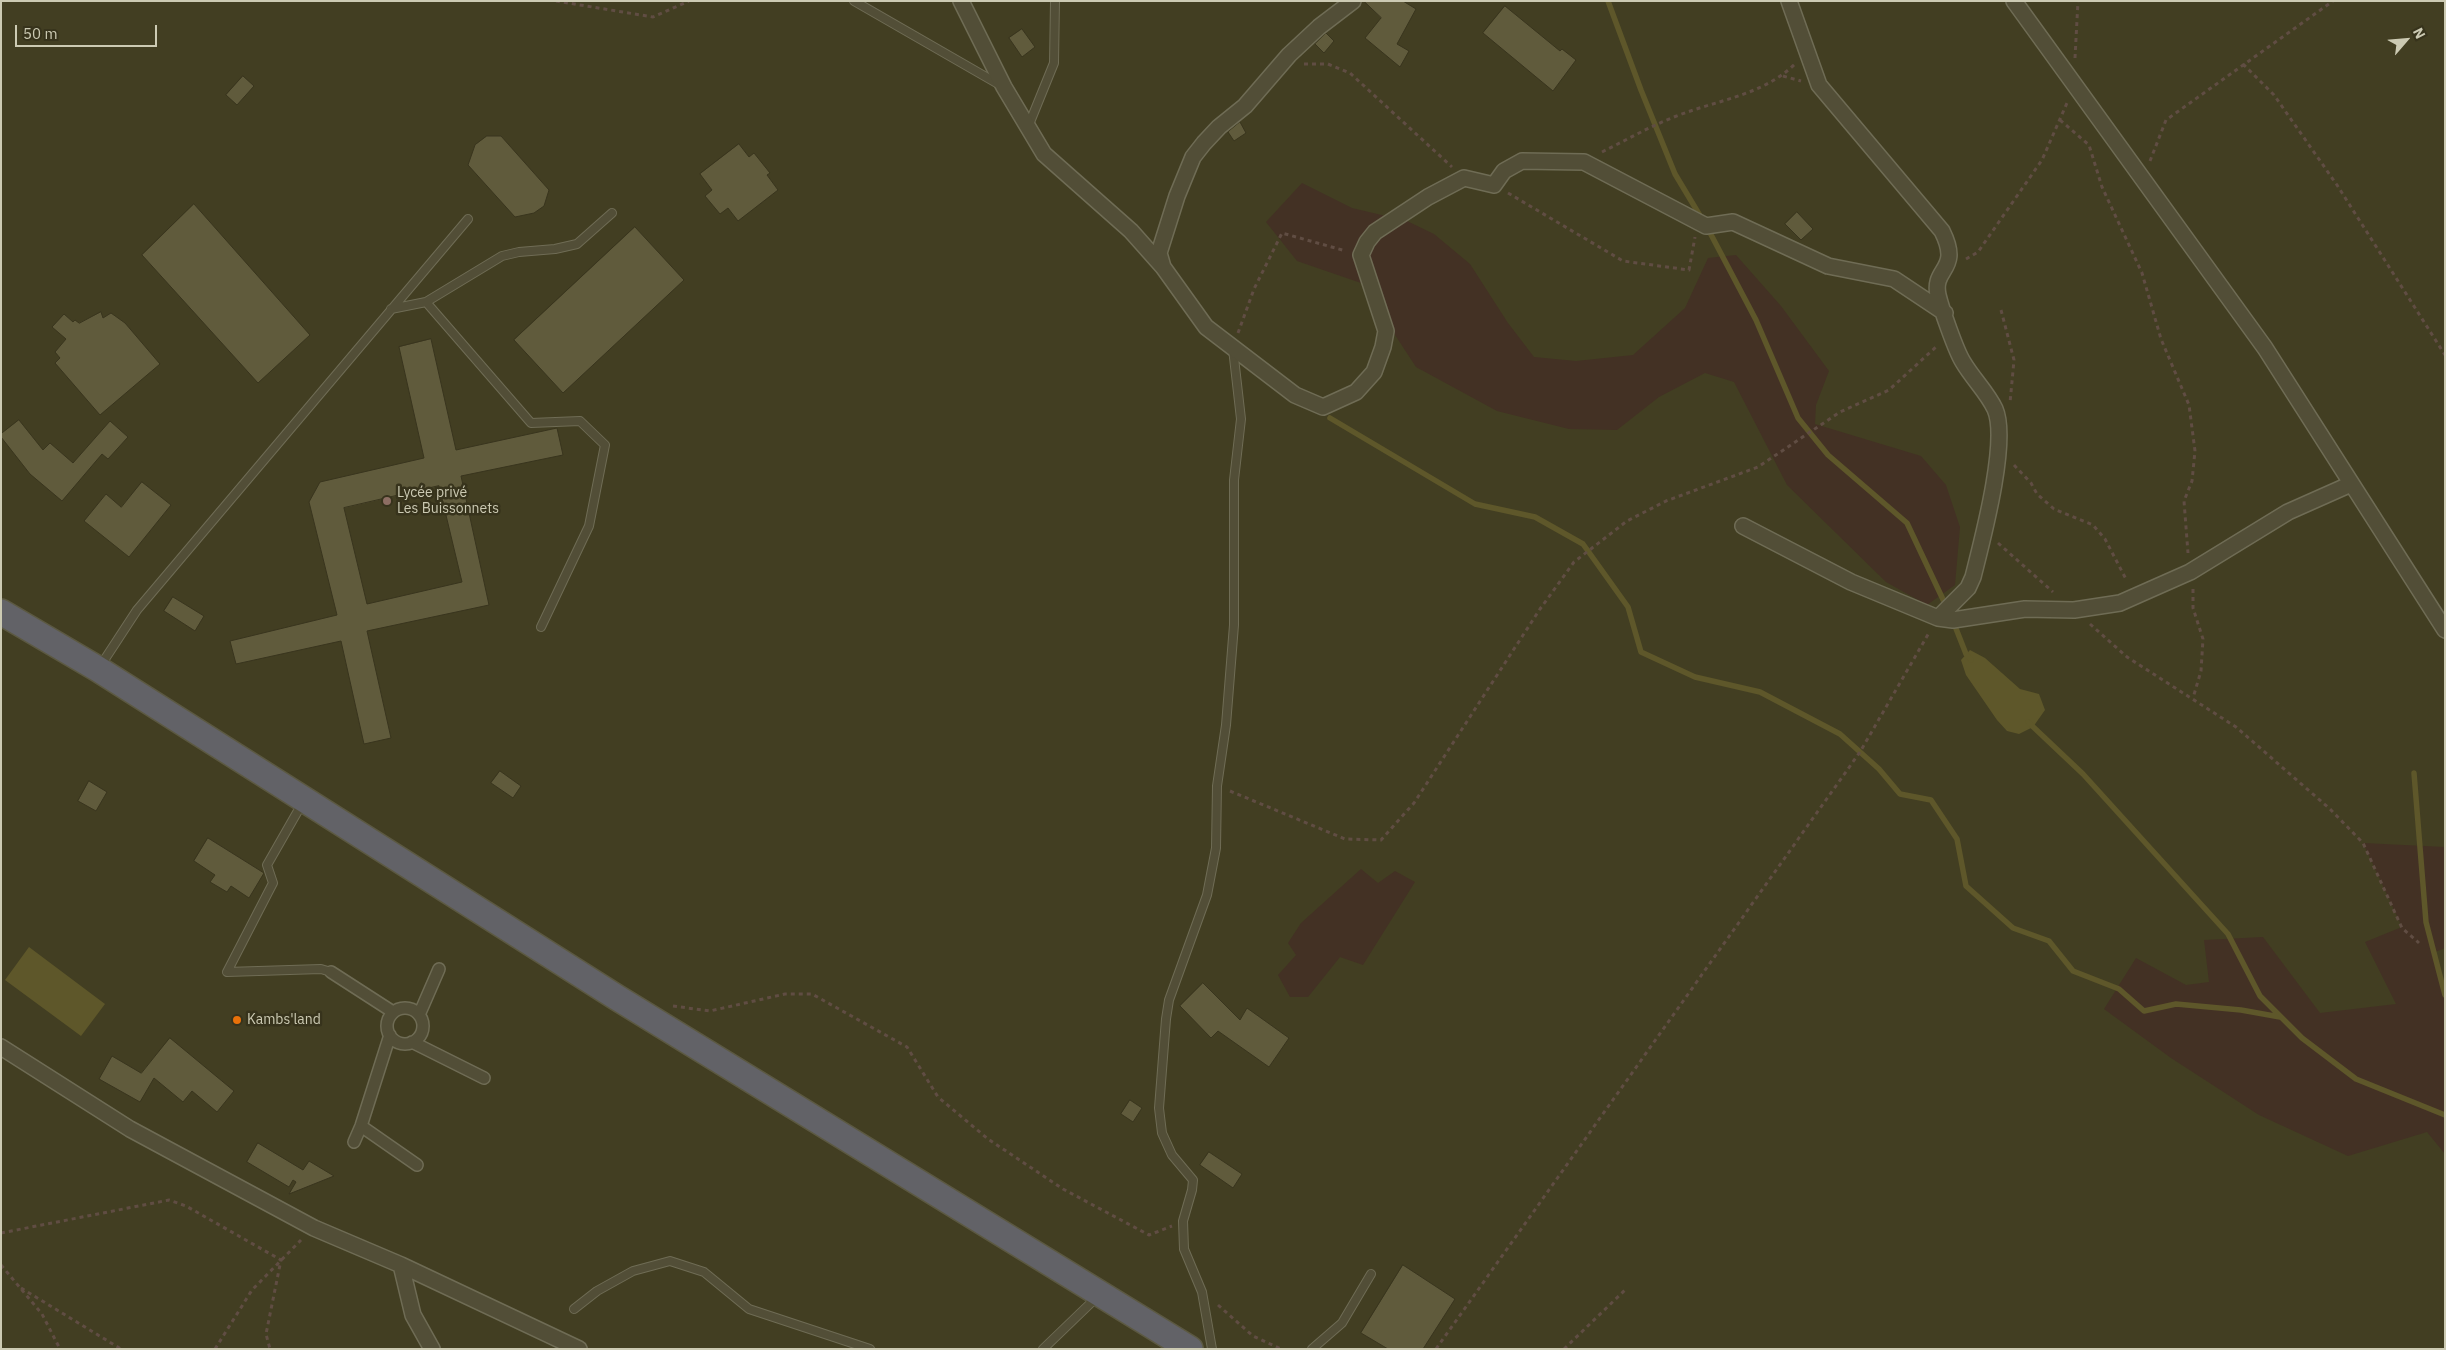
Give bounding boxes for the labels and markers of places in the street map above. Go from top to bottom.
place label: Lycée privé Les Buissonnets [397,485,499,518]
marker: Lycée privé Les Buissonnets [381,495,393,507]
place label: Kambs'land [247,1012,321,1028]
marker: Kambs'land [231,1014,243,1026]

